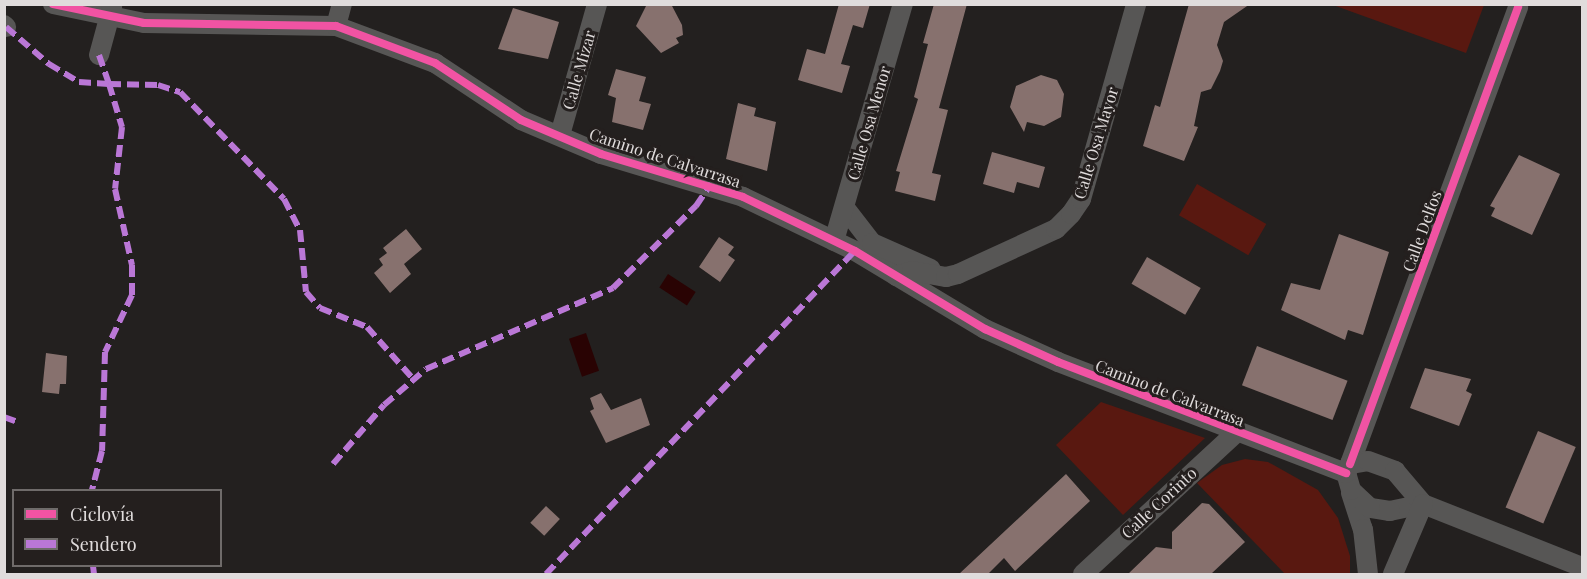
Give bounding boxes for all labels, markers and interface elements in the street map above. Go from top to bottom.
street label: Calle Mizar [559,28,599,112]
street label: Calle Osa Menor [843,64,895,182]
street label: Calle Osa Mayor [1070,84,1122,202]
street label: Camino de Calvarrasa [587,124,743,192]
street label: Calle Delfos [1398,188,1446,274]
street label: Camino de Calvarrasa [1093,356,1247,430]
street label: Calle Corinto [1117,463,1201,543]
legend [12,489,222,567]
text: Ciclovía [70,502,134,526]
text: Sendero [70,532,137,556]

